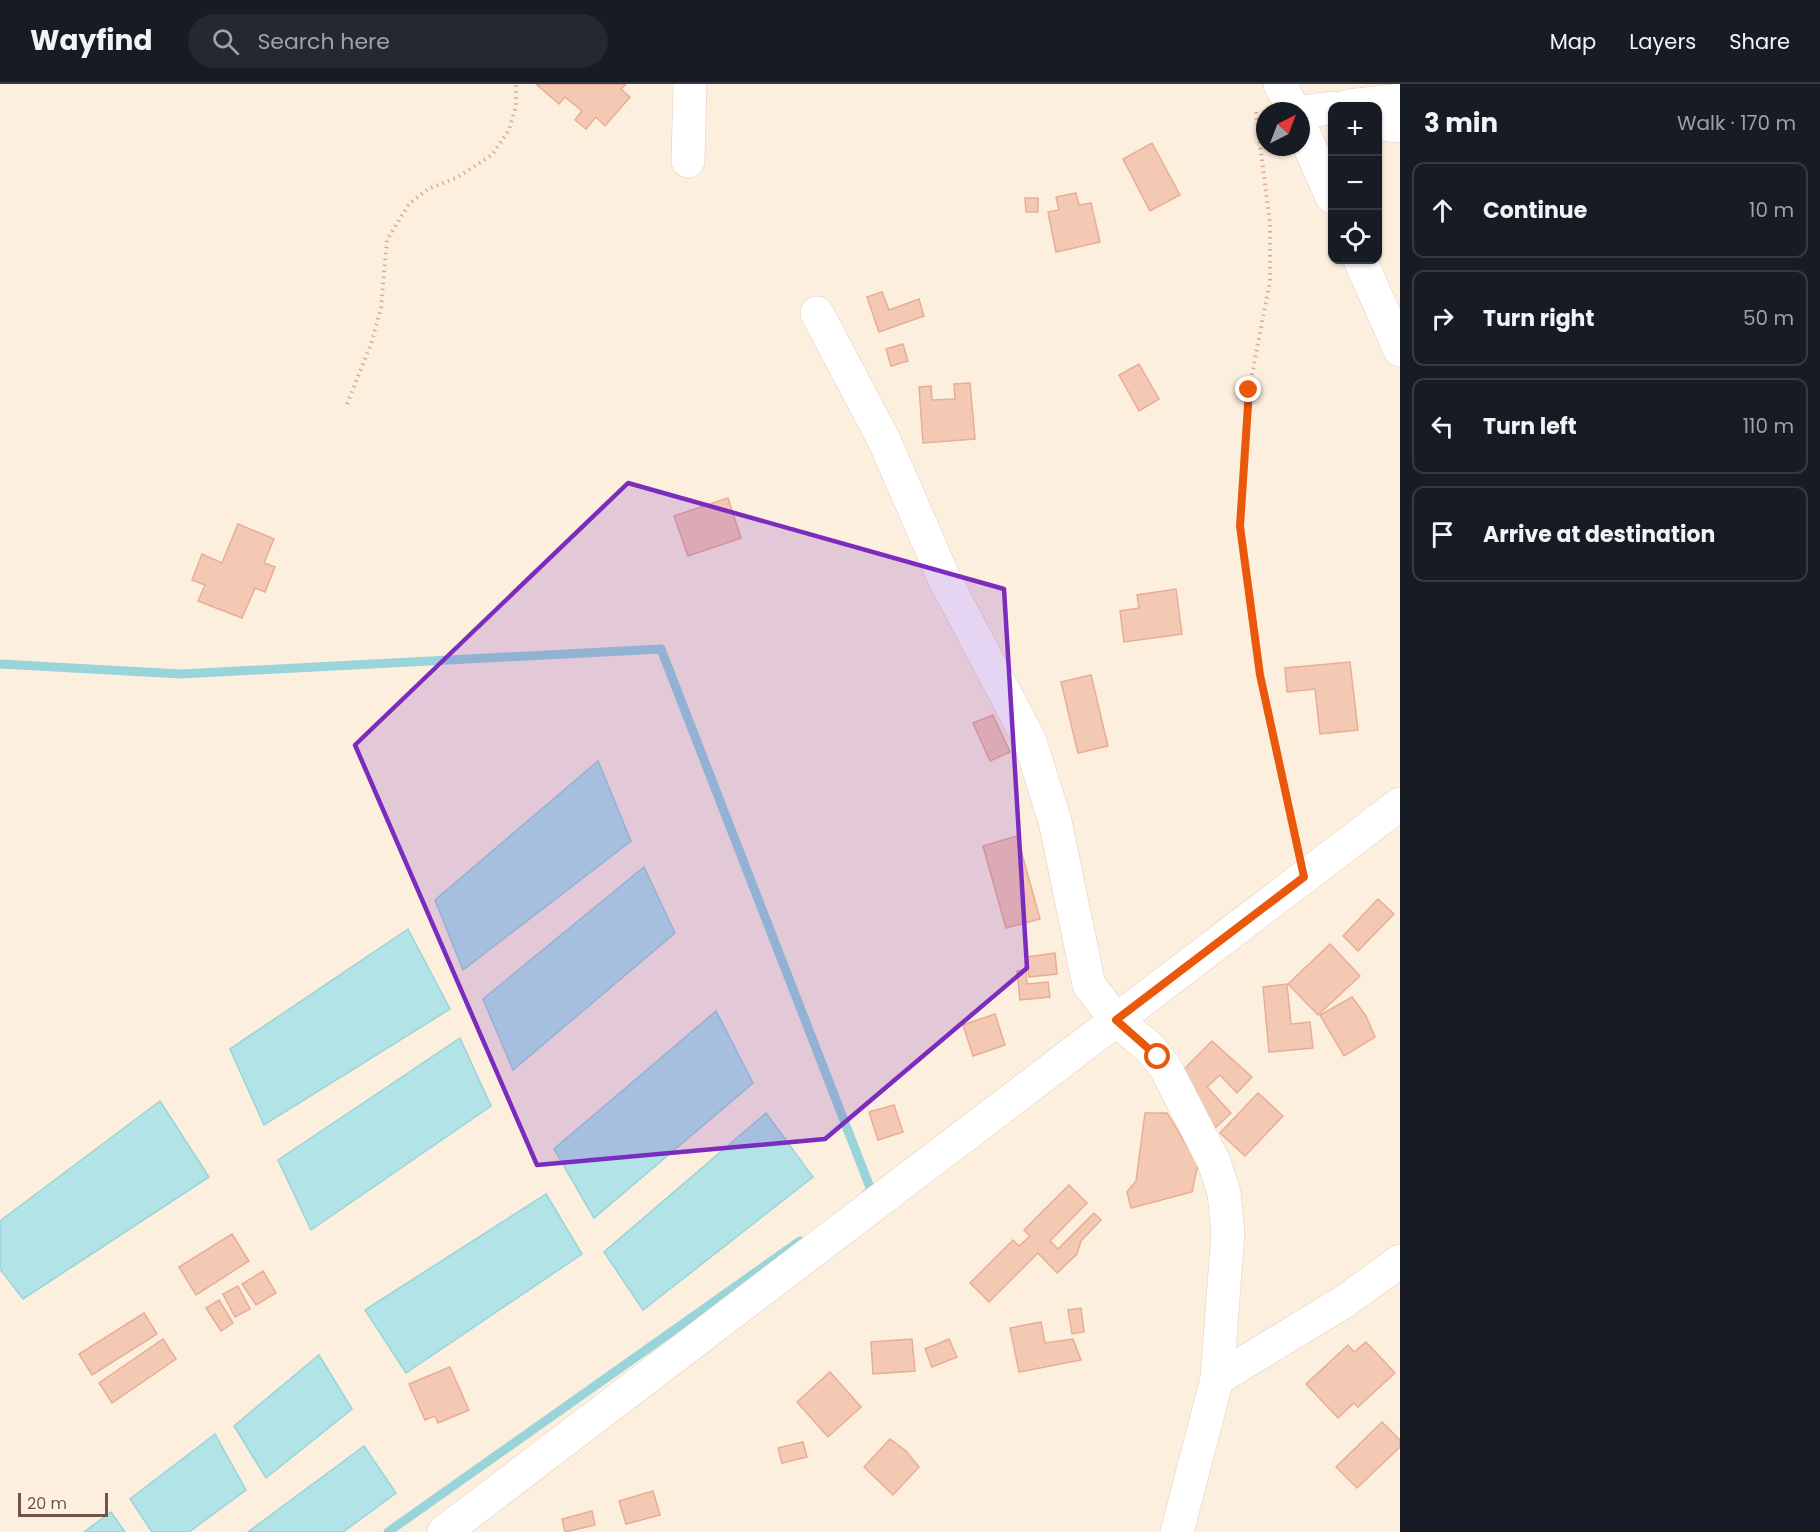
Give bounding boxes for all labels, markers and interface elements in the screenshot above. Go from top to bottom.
search box [188,14,608,68]
text: Wayfind [30,21,152,60]
icon: search [209,25,242,58]
text: Search here [257,26,390,57]
text: Map [1550,27,1596,56]
text: Layers [1629,27,1696,56]
text: Share [1729,27,1790,56]
north arrow [1256,102,1310,156]
map controls [1328,102,1382,264]
button: + [1328,102,1382,156]
text: 3 min [1424,105,1498,141]
text: Walk · 170 m [1677,109,1796,137]
button: − [1328,156,1382,210]
icon: ahead [1426,194,1459,227]
text: Continue [1483,195,1587,226]
text: 10 m [1749,196,1794,224]
button: locate [1328,210,1382,264]
icon: right [1426,302,1459,335]
text: Turn right [1483,303,1594,334]
text: 50 m [1743,304,1794,332]
route end [1235,376,1261,402]
icon: left [1426,410,1459,443]
text: Turn left [1483,411,1577,442]
text: 110 m [1743,412,1794,440]
icon: arrive [1426,518,1459,551]
text: Arrive at destination [1483,519,1715,550]
route start [1144,1043,1170,1069]
scale bar [18,1490,108,1518]
text: 20 m [27,1492,67,1515]

